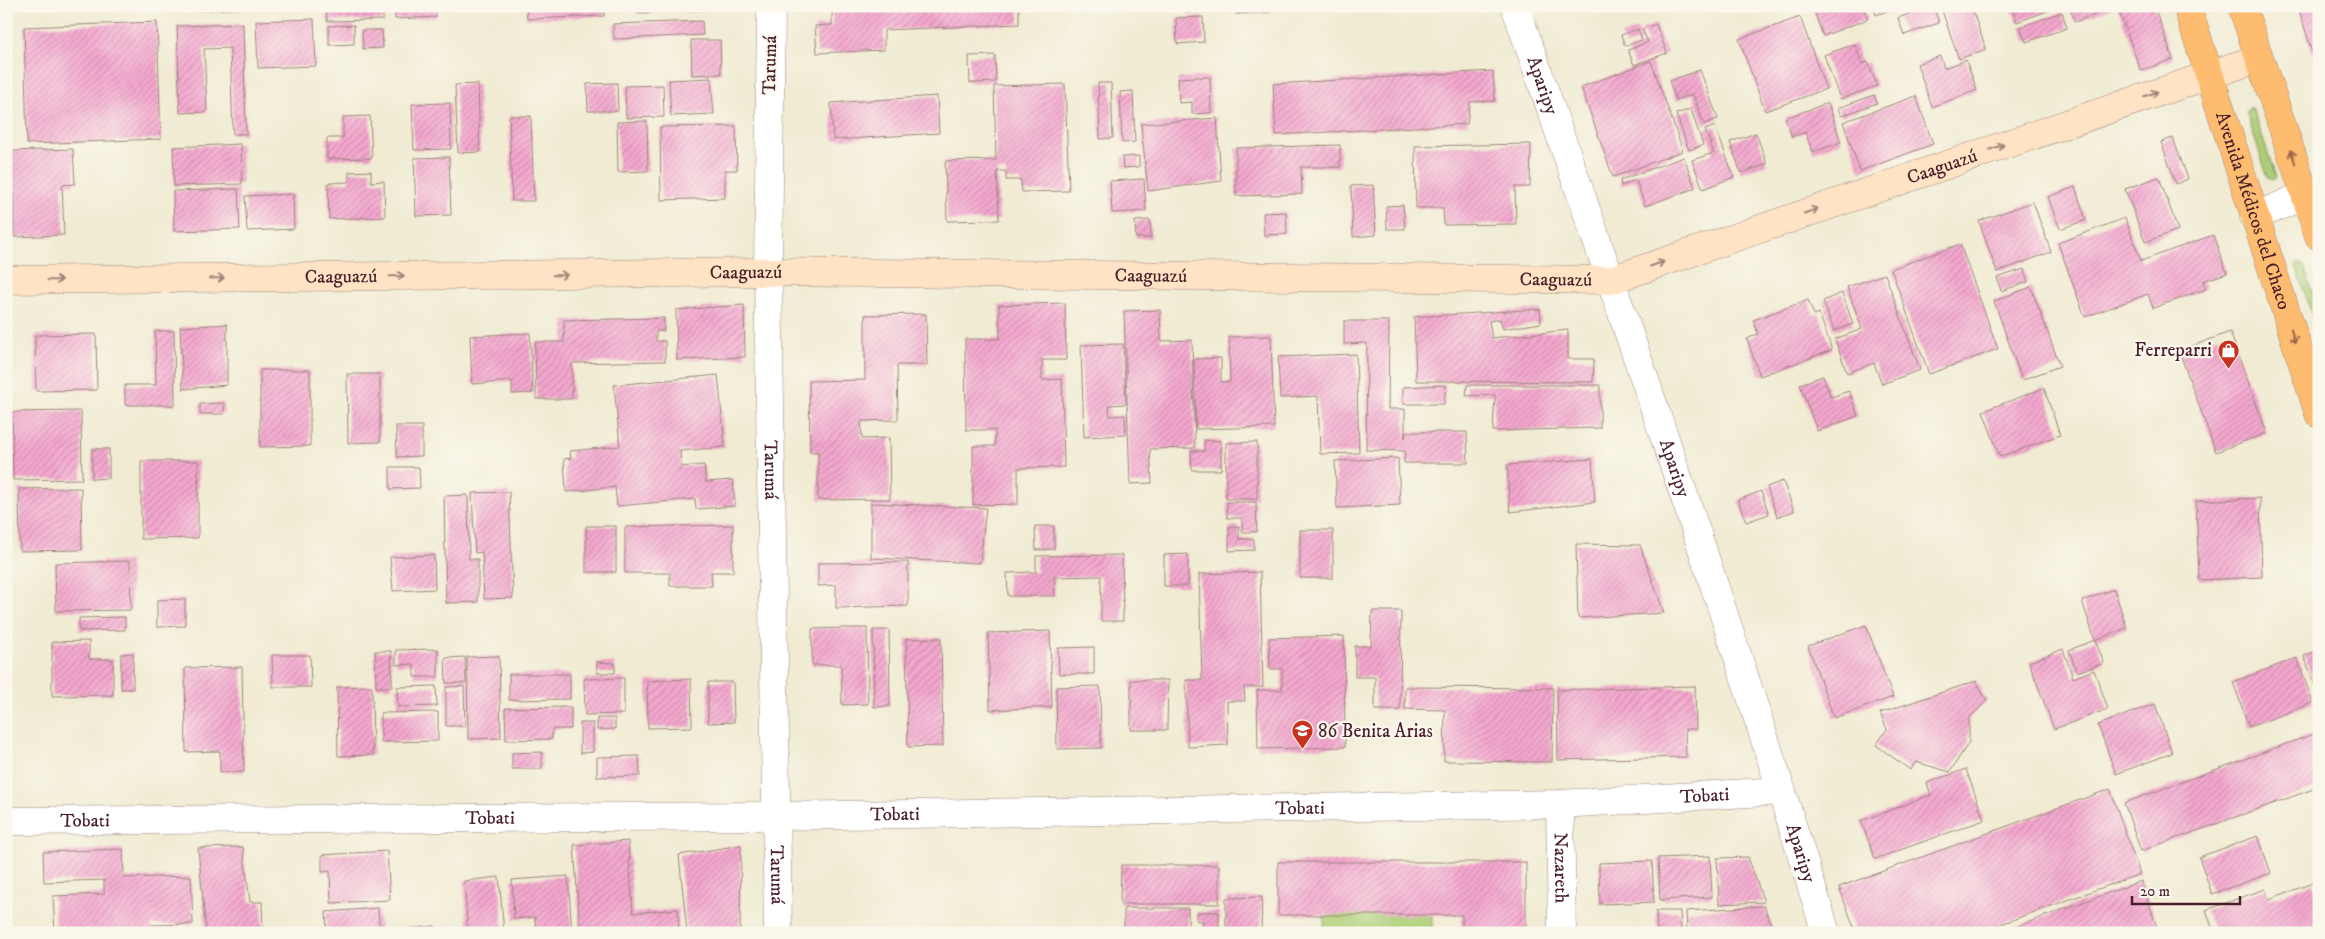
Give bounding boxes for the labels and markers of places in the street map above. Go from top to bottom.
shop icon: Ferreparri [2216,338,2240,369]
place label: Ferreparri [2134,339,2212,362]
school or university icon: 86 Benita Arias [1290,719,1314,750]
place label: 86 Benita Arias [1318,720,1433,743]

